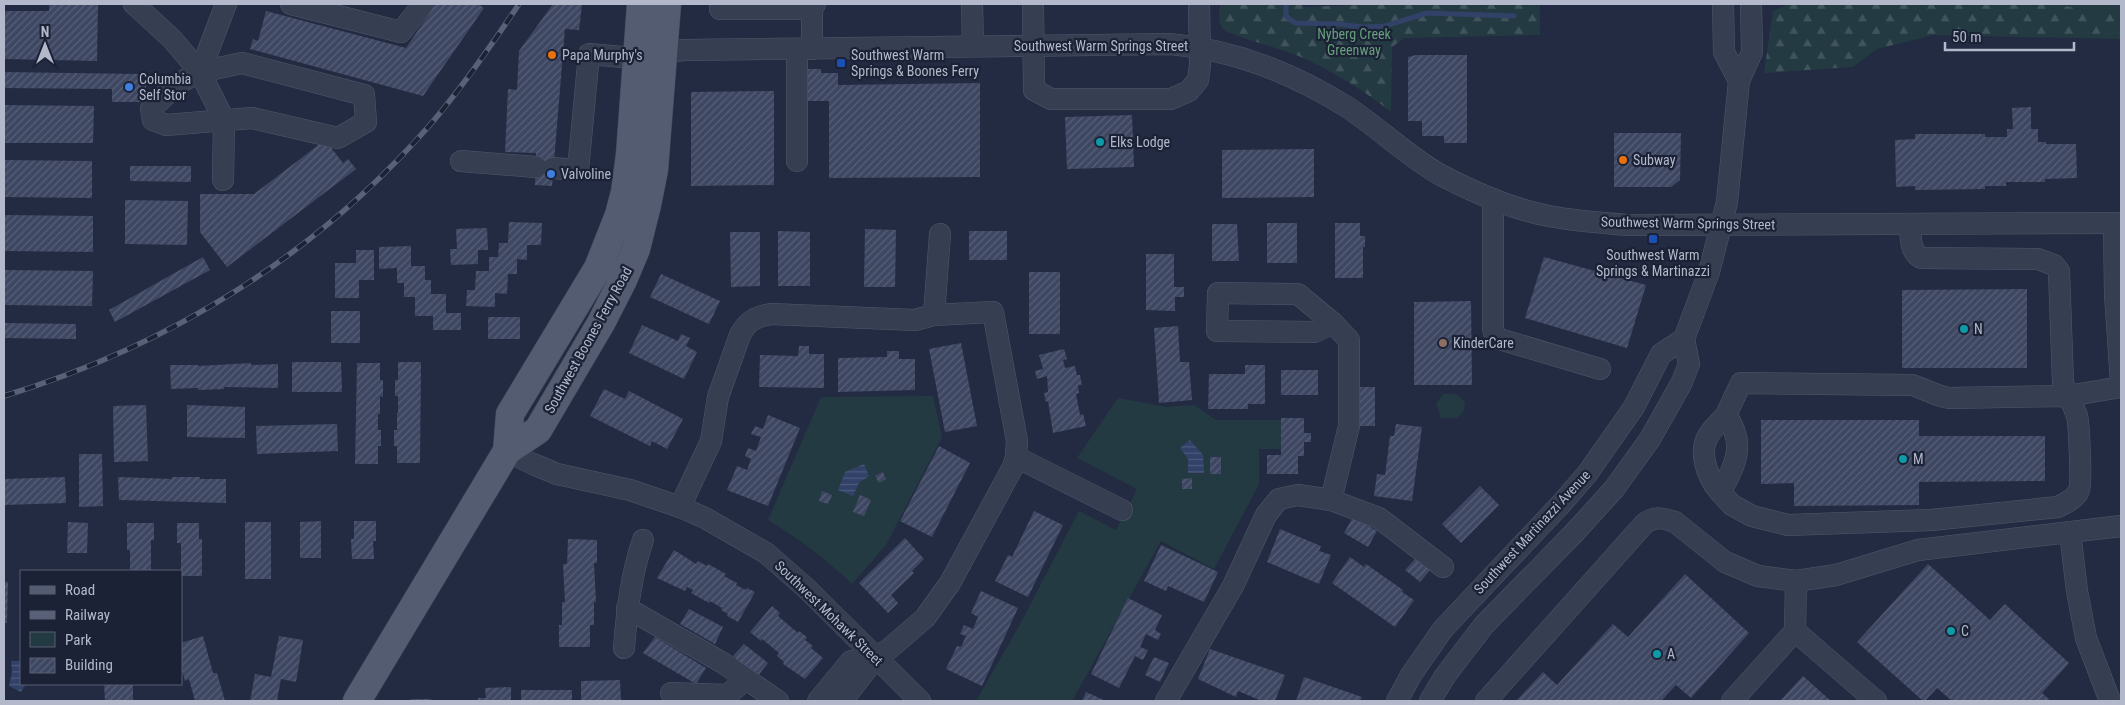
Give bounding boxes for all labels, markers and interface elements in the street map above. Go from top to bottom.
north arrow [20,20,70,70]
scale bar [1945,20,2074,52]
text: N [41,24,49,40]
park label: Nyberg Creek Greenway [1317,26,1392,58]
text: 50 m [1952,28,1982,46]
street label: Southwest Warm Springs Street [1014,38,1188,54]
place label: Papa Murphy's [562,47,643,63]
place label: Southwest Warm Springs & Boones Ferry [851,47,979,79]
marker: Papa Murphy's [546,49,558,61]
marker: Southwest Warm Springs & Boones Ferry [835,57,847,69]
place label: Columbia Self Stor [139,71,191,103]
marker: Columbia Self Stor [123,81,135,93]
place label: Elks Lodge [1110,134,1171,150]
marker: Elks Lodge [1094,136,1106,148]
place label: Subway [1633,152,1676,168]
marker: Subway [1617,154,1629,166]
place label: Valvoline [561,166,612,182]
marker: Valvoline [545,168,557,180]
street label: Southwest Warm Springs Street [1601,213,1775,233]
marker: Southwest Warm Springs & Martinazzi [1647,233,1659,245]
place label: Southwest Warm Springs & Martinazzi [1596,247,1710,279]
street label: Southwest Boones Ferry Road [541,264,635,416]
place label: N [1974,321,1983,337]
marker: N [1958,323,1970,335]
place label: KinderCare [1453,335,1514,351]
marker: KinderCare [1437,337,1449,349]
place label: M [1913,451,1924,467]
marker: M [1897,453,1909,465]
street label: Southwest Martinazzi Avenue [1471,467,1594,597]
street label: Southwest Mohawk Street [772,557,886,669]
legend [20,570,182,685]
text: Road [65,581,95,599]
text: Railway [65,606,110,624]
place label: C [1961,623,1969,639]
marker: C [1945,625,1957,637]
text: Park [65,631,92,649]
place label: A [1667,646,1675,662]
marker: A [1651,648,1663,660]
text: Building [65,656,113,674]

